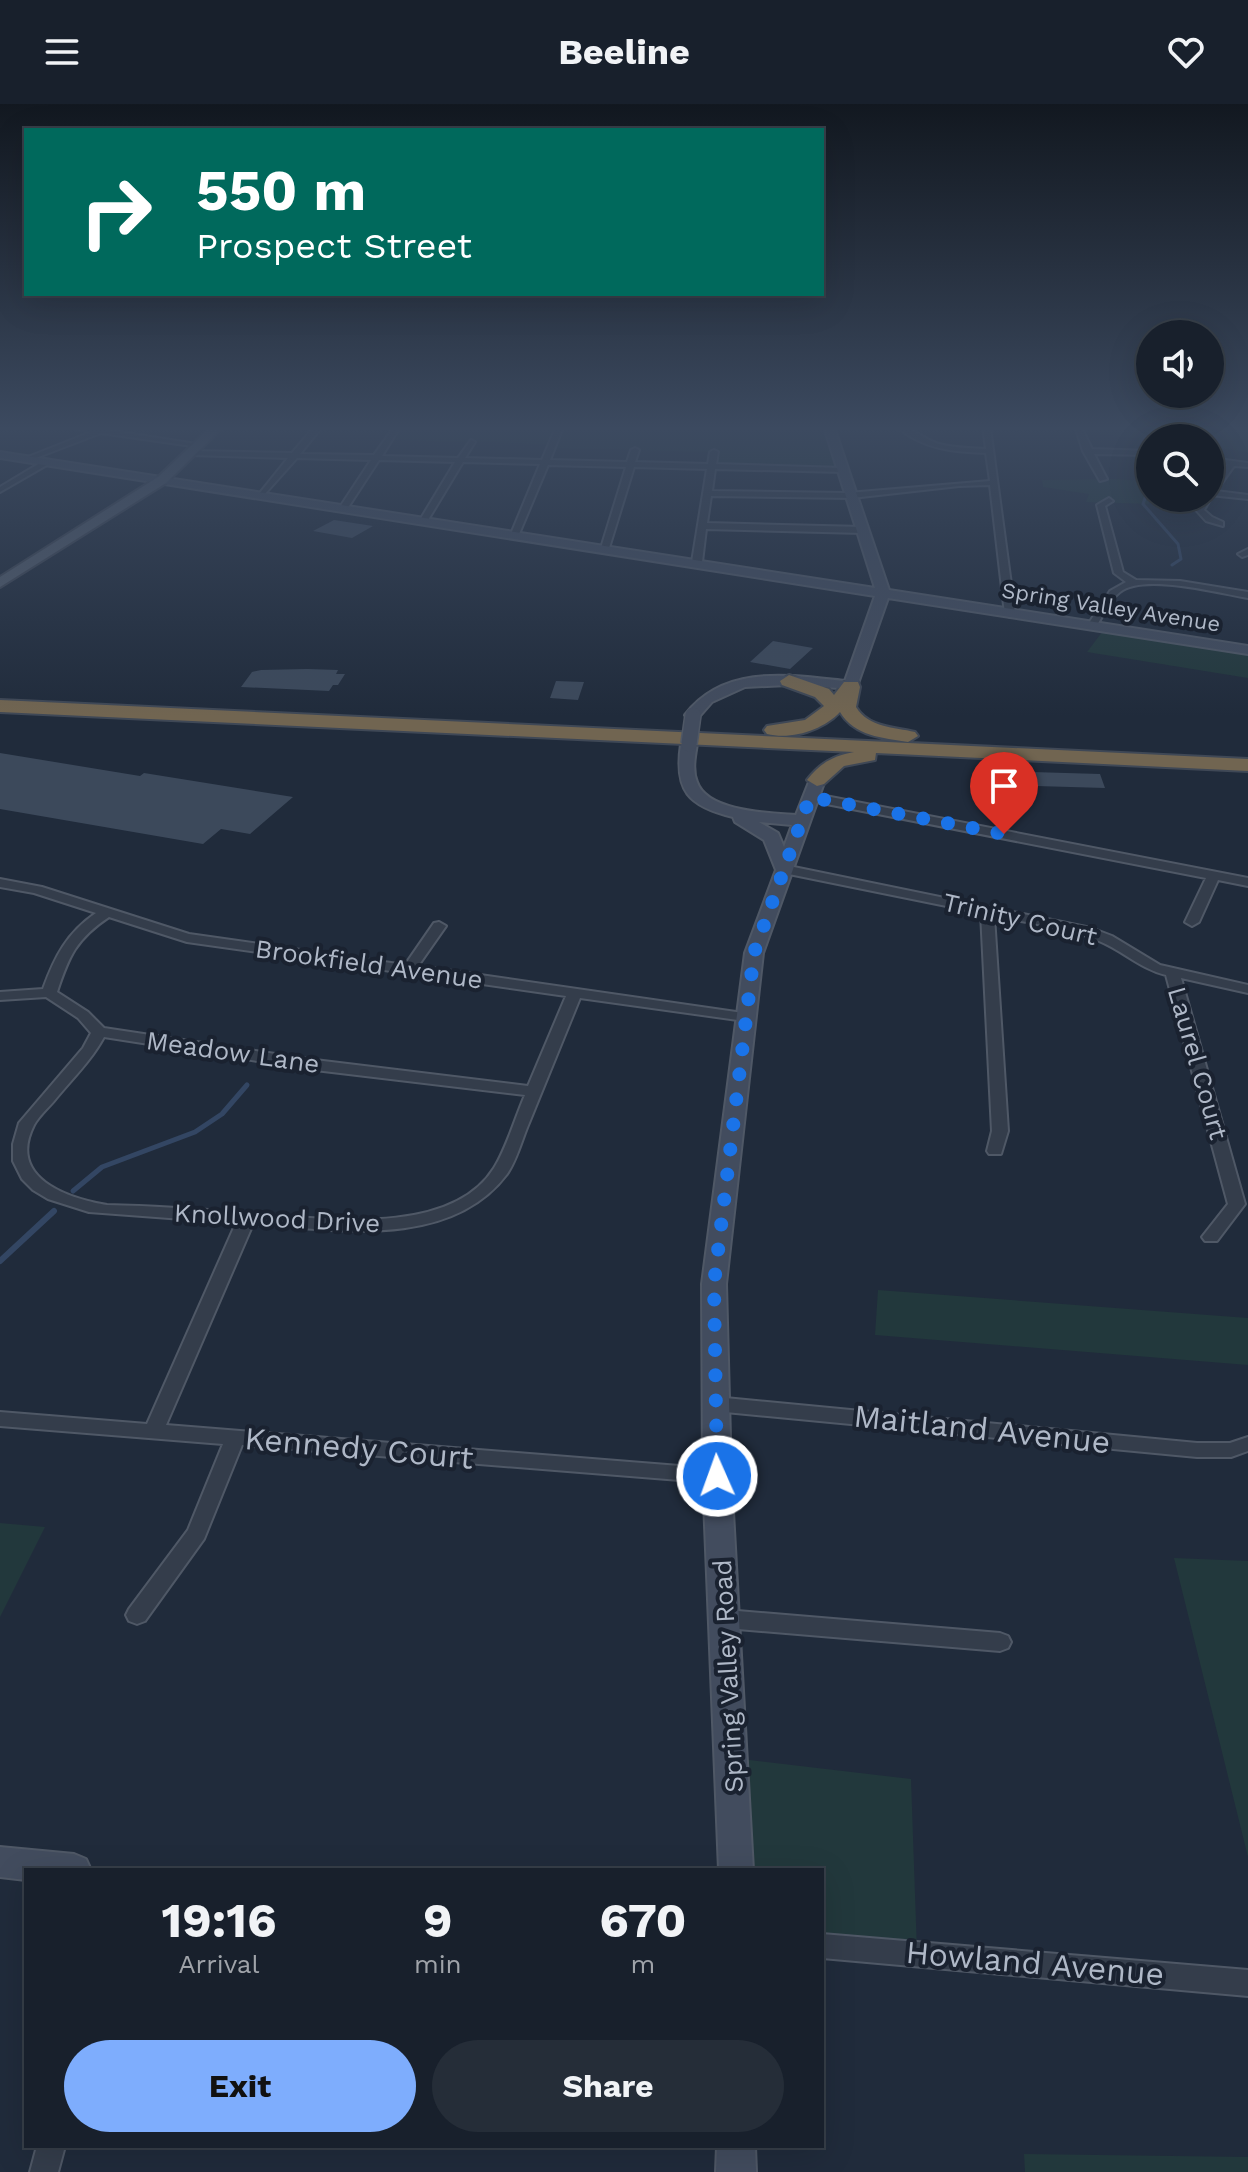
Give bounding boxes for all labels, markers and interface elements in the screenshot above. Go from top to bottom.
icon: menu [40,30,84,74]
icon: heart [1164,30,1208,74]
text: Beeline [558,31,690,73]
text: 550 m [196,158,366,224]
icon: right [64,160,168,264]
text: Prospect Street [196,225,472,267]
map controls [1136,320,1224,512]
button: sound [1136,320,1224,408]
button: search [1136,424,1224,512]
street label: Spring Valley Avenue [1000,577,1222,637]
pin [970,752,1038,834]
icon: arrive [982,764,1026,808]
street label: Trinity Court [940,887,1100,951]
street label: Brookfield Avenue [253,933,485,995]
street label: Laurel Court [1162,983,1234,1143]
street label: Meadow Lane [144,1025,322,1079]
street label: Knollwood Drive [173,1198,381,1238]
street label: Maitland Avenue [852,1397,1112,1461]
street label: Kennedy Court [243,1419,475,1477]
position arrow [675,1434,759,1518]
street label: Spring Valley Road [707,1559,749,1793]
text: 19:16 [161,1892,276,1949]
text: 9 [423,1892,453,1949]
text: 670 [599,1892,687,1949]
street label: Howland Avenue [904,1933,1166,1993]
text: Arrival [178,1949,260,1979]
text: min [414,1949,462,1979]
text: m [630,1949,655,1979]
button: Exit [64,2040,416,2132]
button: Share [432,2040,784,2132]

